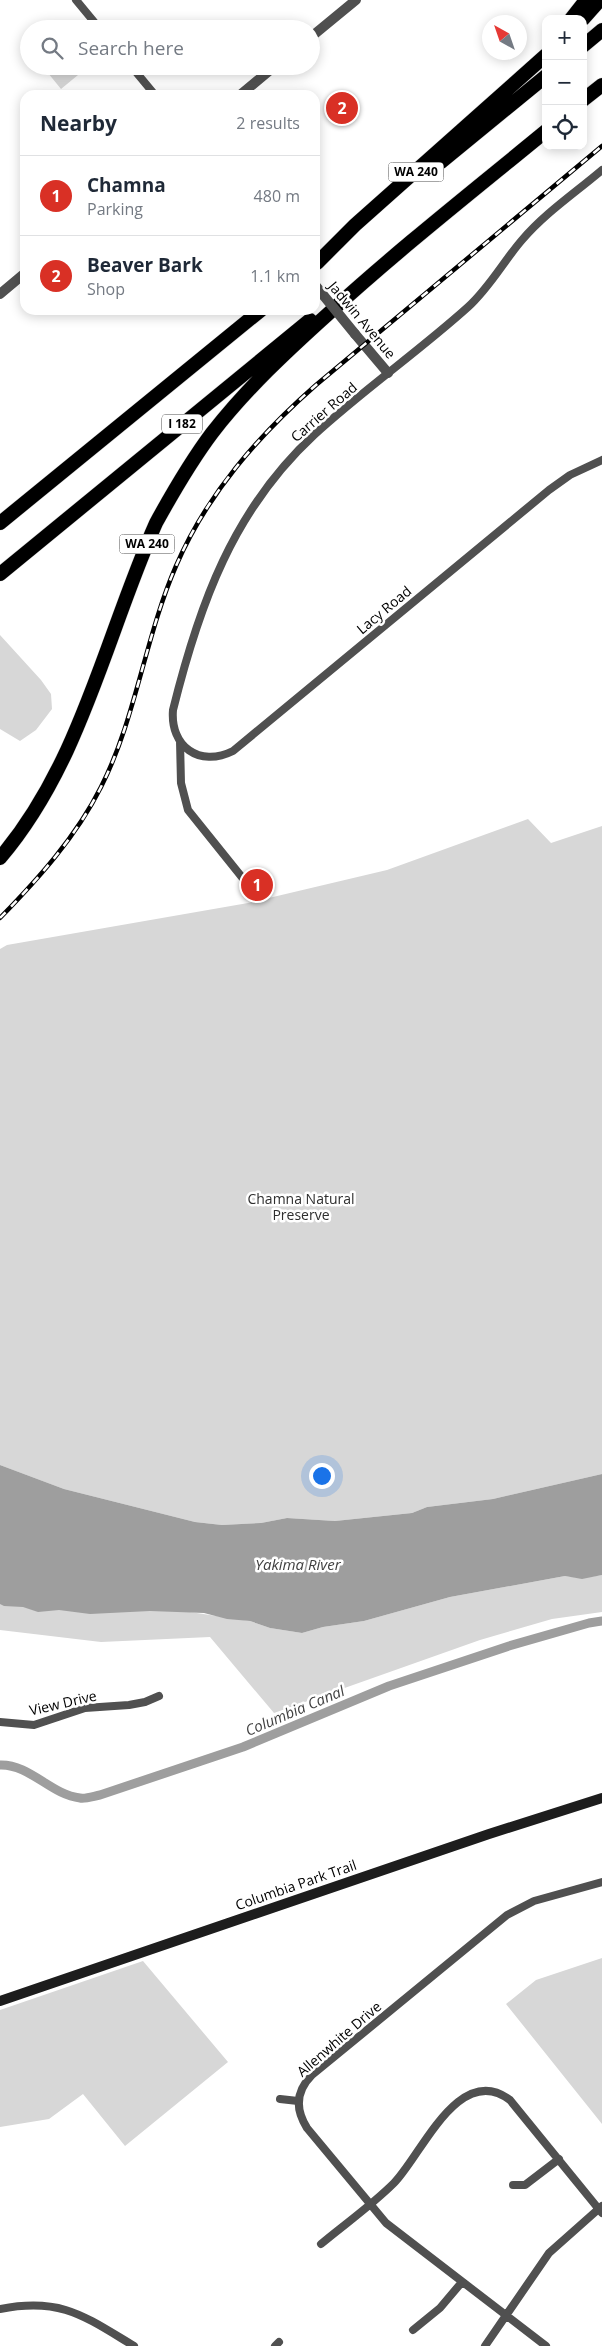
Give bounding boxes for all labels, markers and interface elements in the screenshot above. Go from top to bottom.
north arrow [482,15,527,60]
map controls [542,15,587,150]
button: + [542,15,587,60]
search box [20,20,320,75]
icon: search [38,34,66,62]
text: Search here [78,35,184,61]
button: − [542,60,587,105]
pin: 2 [326,89,358,127]
button: locate [542,105,587,150]
text: Nearby [40,109,117,137]
text: 2 results [236,112,300,134]
road number: WA 240 [388,162,444,182]
text: Chamna [87,172,166,198]
text: 1 [51,185,61,207]
text: 480 m [254,185,300,207]
text: Parking [87,198,143,220]
text: Beaver Bark [87,252,203,278]
text: 2 [51,265,61,287]
text: 1.1 km [250,265,300,287]
street label: Jadwin Avenue [323,275,400,362]
text: Shop [87,278,125,300]
street label: Carrier Road [286,377,361,446]
road number: I 182 [162,414,202,434]
road number: WA 240 [120,534,174,554]
street label: Lacy Road [352,581,415,638]
pin: 1 [241,866,273,904]
park label: Chamna Natural Preserve [247,1189,355,1224]
your location [309,1463,335,1489]
water label: Yakima River [255,1554,342,1574]
water label: Columbia Canal [242,1680,348,1740]
street label: View Drive [27,1686,99,1719]
street label: Columbia Park Trail [233,1855,359,1914]
street label: Allenwhite Drive [292,1997,385,2081]

